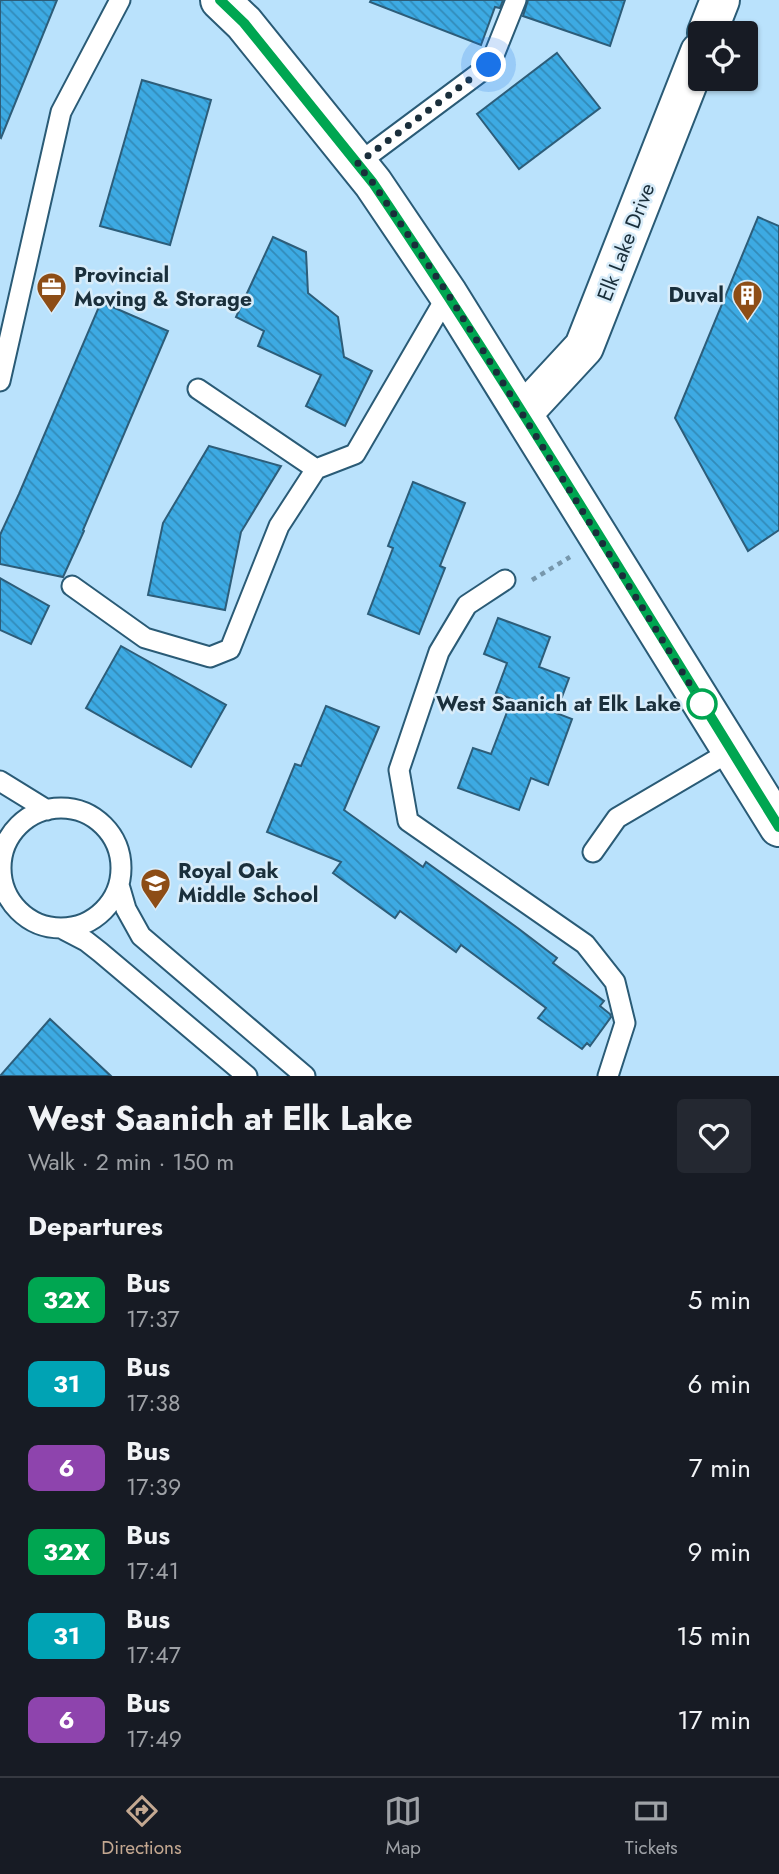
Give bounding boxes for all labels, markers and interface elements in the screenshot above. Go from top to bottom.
map controls [688,21,758,91]
button: locate [688,21,758,91]
your location [471,47,506,82]
street label: Elk Lake Drive [590,178,662,305]
place label: Provincial Moving & Storage [74,260,252,314]
office icon: Provincial Moving & Storage [34,270,68,314]
building icon: Duval [730,278,764,322]
place label: Duval [668,280,724,310]
place label: West Saanich at Elk Lake [436,689,681,719]
marker: West Saanich at Elk Lake [687,689,717,719]
place label: Royal Oak Middle School [178,856,318,910]
school or university icon: Royal Oak Middle School [138,866,172,910]
text: West Saanich at Elk Lake [28,1095,413,1142]
button: heart [677,1099,751,1173]
text: Walk · 2 min · 150 m [28,1145,234,1179]
text: Departures [28,1207,163,1245]
text: Bus [126,1264,170,1302]
text: 5 min [688,1281,751,1319]
text: 32X [43,1282,90,1317]
text: 17:37 [126,1302,180,1336]
text: Bus [126,1348,170,1386]
text: 6 min [688,1365,751,1403]
text: 31 [53,1366,80,1401]
text: 17:38 [126,1386,180,1420]
text: Bus [126,1432,170,1470]
text: 7 min [689,1449,751,1487]
text: 6 [58,1450,75,1485]
text: 17:39 [126,1470,181,1504]
text: Bus [126,1516,170,1554]
text: 9 min [688,1533,751,1571]
text: 32X [43,1534,90,1569]
text: 17:41 [126,1554,179,1588]
text: Bus [126,1600,170,1638]
text: 15 min [676,1617,751,1655]
text: 31 [53,1618,80,1653]
text: 17:47 [126,1638,181,1672]
text: Bus [126,1684,170,1722]
text: 17 min [677,1701,751,1739]
text: 6 [58,1702,75,1737]
text: 17:49 [126,1722,182,1756]
tab: Directions [101,1792,182,1861]
tab: Map [384,1792,422,1861]
tab: Tickets [625,1792,678,1861]

